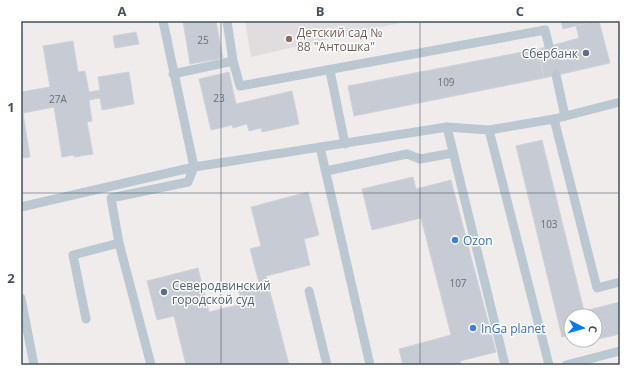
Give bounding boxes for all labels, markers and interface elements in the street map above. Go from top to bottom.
text: A [118,2,127,20]
text: B [316,2,325,20]
text: C [516,2,524,20]
place label: Детский сад № 88 "Антошка" [297,24,383,55]
house number: 25 [197,33,209,47]
marker: Детский сад № 88 "Антошка" [284,34,294,44]
place label: Сбербанк [522,45,579,62]
marker: Сбербанк [581,48,591,58]
house number: 109 [437,75,455,89]
house number: 23 [213,91,225,105]
house number: 27А [49,92,68,106]
text: 1 [7,98,15,116]
house number: 103 [540,217,558,231]
place label: Ozon [463,232,493,249]
marker: Ozon [450,235,460,245]
text: 2 [7,269,15,287]
house number: 107 [449,276,467,290]
place label: Северодвинский городской суд [172,277,271,308]
marker: Северодвинский городской суд [159,287,169,297]
north arrow [563,308,603,348]
place label: InGa planet [481,320,546,337]
marker: InGa planet [468,323,478,333]
text: С [586,325,601,333]

